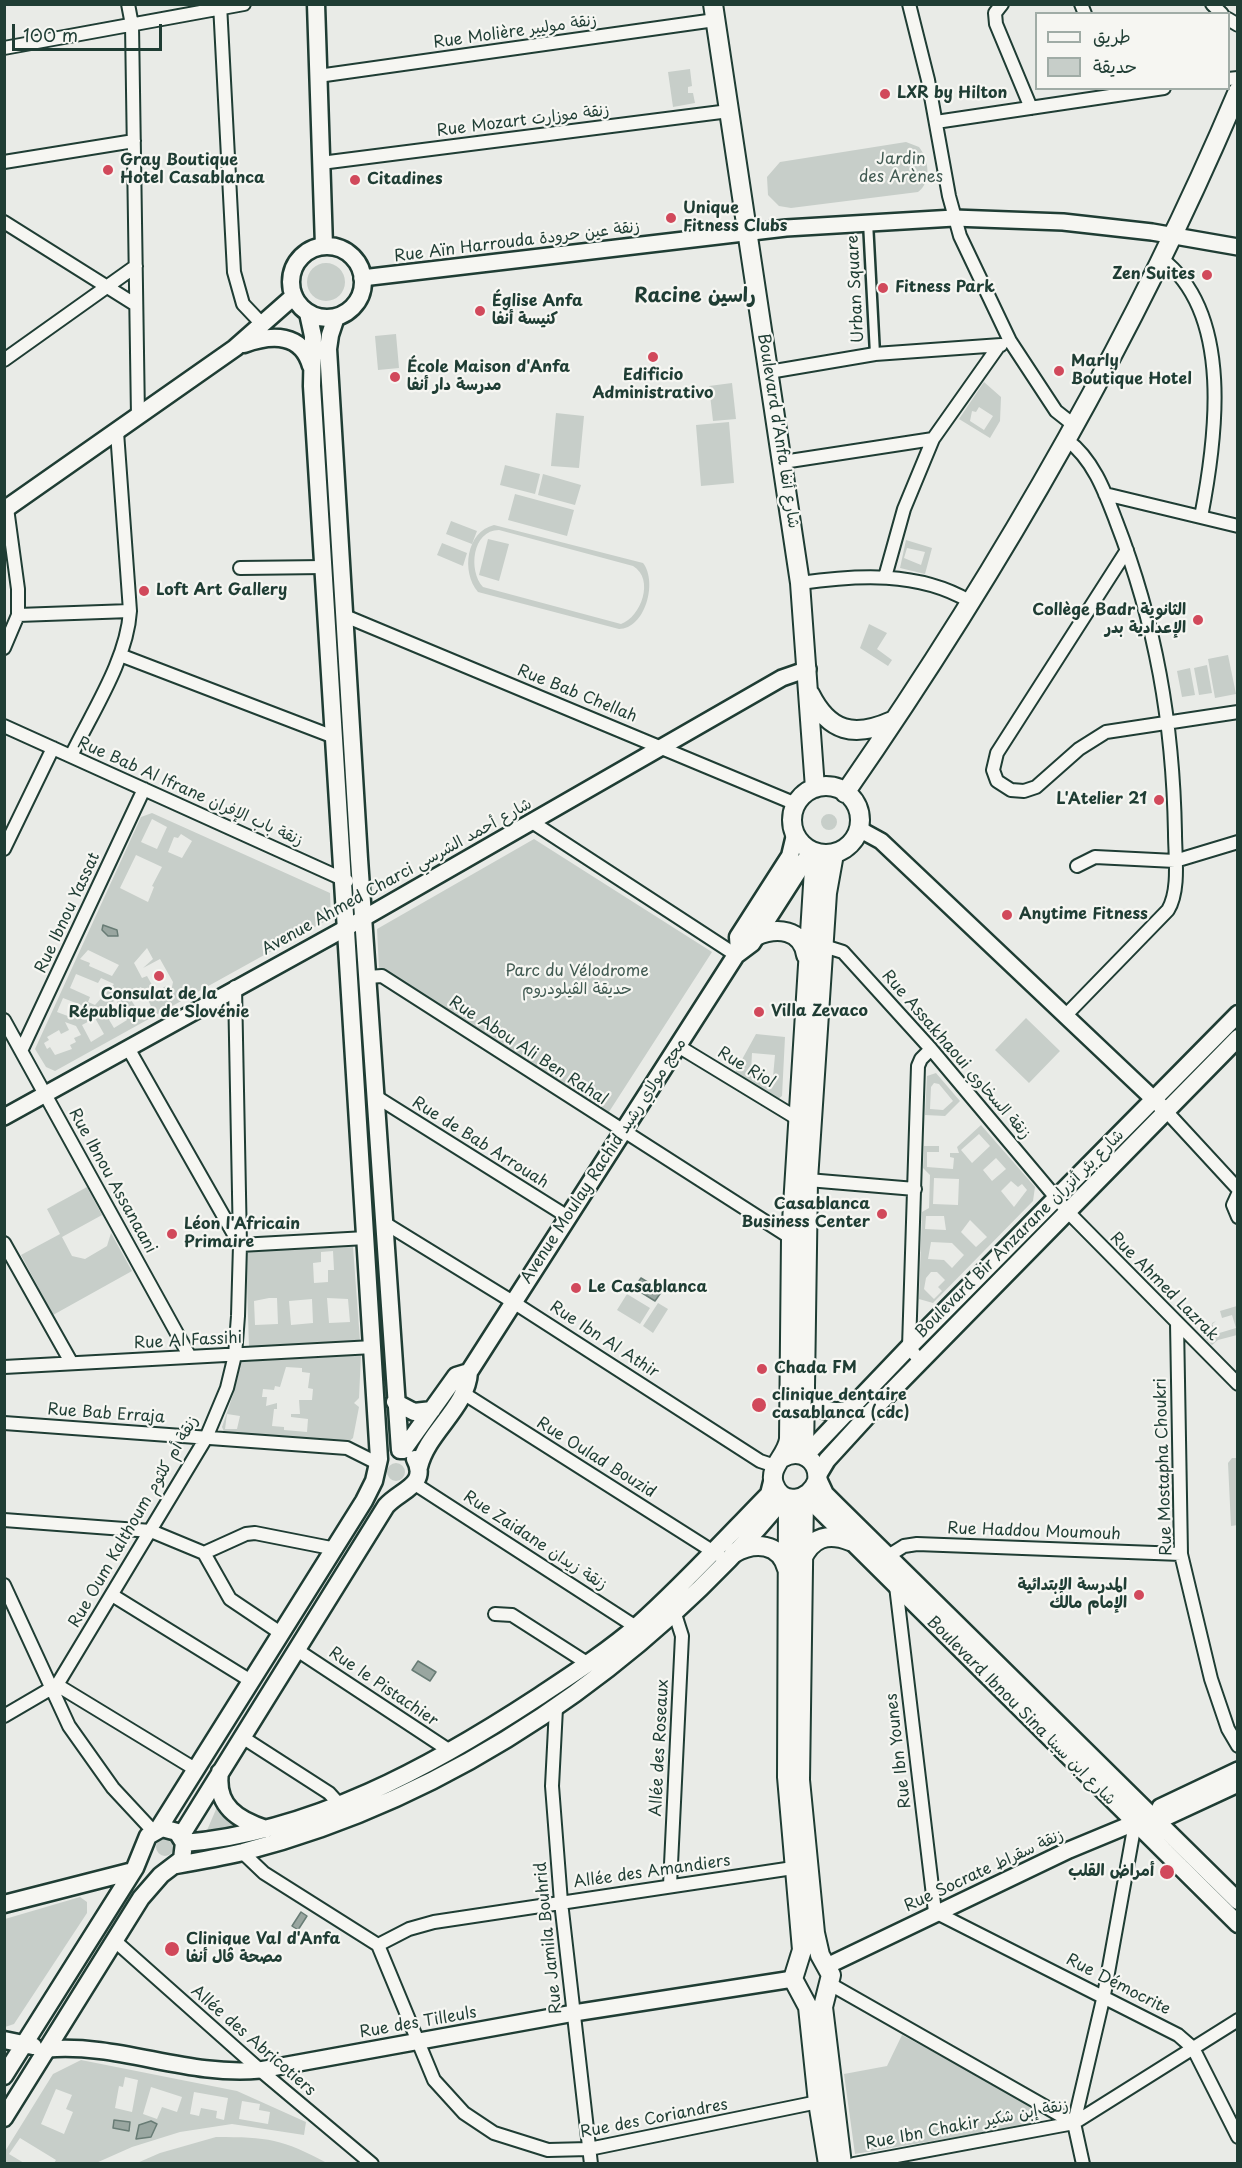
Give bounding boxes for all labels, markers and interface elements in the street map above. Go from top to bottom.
street label: Rue Molière زنقة موليير [432,11,598,53]
scale bar [15,12,165,50]
legend [1035,12,1230,90]
text: 100 m [23,21,78,48]
text: طريق [1093,22,1131,49]
text: حديقة [1093,52,1137,79]
place label: LXR by Hilton [897,84,1007,104]
marker: LXR by Hilton [878,87,892,101]
street label: Rue Mozart زنقة موزارت [436,101,610,141]
park label: Jardin des Arènes [859,150,943,188]
place label: Gray Boutique Hotel Casablanca [120,151,265,189]
marker: Gray Boutique Hotel Casablanca [101,163,115,177]
place label: Citadines [367,170,443,190]
marker: Citadines [348,173,362,187]
place label: Unique Fitness Clubs [683,199,787,237]
marker: Unique Fitness Clubs [664,211,678,225]
street label: Rue Aïn Harrouda زنقة عين حرودة [393,217,641,267]
street label: Urban Square [844,234,868,344]
place label: Zen Suites [1112,265,1195,285]
marker: Zen Suites [1200,268,1214,282]
place label: Fitness Park [895,278,995,298]
marker: Fitness Park [876,281,890,295]
district label: Racine راسين [634,284,756,308]
place label: Église Anfa كنيسة أنفا [492,292,583,330]
marker: Église Anfa كنيسة أنفا [473,304,487,318]
street label: Boulevard d'Anfa شارع أنفا [753,332,803,530]
marker: Edificio Administrativo [646,350,660,364]
place label: Marly Boutique Hotel [1071,352,1192,390]
place label: École Maison d'Anfa مدرسة دار أنفا [407,358,570,396]
marker: Marly Boutique Hotel [1052,364,1066,378]
place label: Edificio Administrativo [593,366,713,404]
marker: École Maison d'Anfa مدرسة دار أنفا [388,370,402,384]
place label: Loft Art Gallery [156,581,287,601]
marker: Loft Art Gallery [137,584,151,598]
place label: Collège Badr الثانوية الإعدادية بدر [1032,601,1186,639]
marker: Collège Badr الثانوية الإعدادية بدر [1191,613,1205,627]
street label: Rue Bab Chellah [514,661,640,727]
street label: Rue Bab Al Ifrane زنقة باب الإفران [74,733,306,851]
place label: L'Atelier 21 [1056,790,1147,810]
marker: L'Atelier 21 [1152,793,1166,807]
street label: Avenue Ahmed Charci شارع أحمد الشرسي [259,795,535,959]
street label: Rue Ibnou Yassat [32,849,104,977]
place label: Anytime Fitness [1019,905,1148,925]
marker: Anytime Fitness [1000,908,1014,922]
park label: Parc du Vélodrome حديقة الڤيلودروم [505,962,649,1000]
street label: Rue Assakhaoui زنقة السخاوي [877,967,1035,1143]
marker: Consulat de la République de Slovénie [152,969,166,983]
place label: Consulat de la République de Slovénie [69,985,249,1023]
street label: Rue Abou Ali Ben Rahal [445,992,611,1110]
place label: Villa Zevaco [771,1002,868,1022]
marker: Villa Zevaco [752,1005,766,1019]
street label: Avenue Moulay Rachid محج مولاي رشيد [517,1035,691,1287]
street label: Rue Riol [714,1043,778,1093]
street label: Rue de Bab Arrouah [408,1093,552,1193]
street label: Rue Ibnou Assanaani [64,1105,160,1257]
street label: Boulevard Bir Anzarane شارع بئر أنزران [912,1126,1128,1342]
place label: Casablanca Business Center [741,1195,870,1233]
marker: Casablanca Business Center [875,1207,889,1221]
place label: Léon l'Africain Primaire [184,1215,300,1253]
marker: Léon l'Africain Primaire [165,1227,179,1241]
street label: Rue Ahmed Lazrak [1106,1229,1222,1345]
place label: Le Casablanca [588,1278,707,1298]
marker: Le Casablanca [569,1281,583,1295]
street label: Rue Ibn Al Athir [546,1298,662,1382]
street label: Rue Al Fassihi [133,1329,243,1353]
place label: Chada FM [774,1359,857,1379]
marker: Chada FM [755,1362,769,1376]
street label: Rue Mostapha Choukri [1151,1378,1177,1556]
place label: clinique dentaire casablanca (cdc) [772,1386,909,1424]
marker: clinique dentaire casablanca (cdc) [750,1396,768,1414]
street label: Rue Bab Erraja [47,1400,165,1428]
street label: Rue Oum Kalthoum زنقة أم كلثوم [65,1413,203,1631]
street label: Rue Oulad Bouzid [533,1414,659,1502]
street label: Rue Zaidane زنقة زيدان [460,1487,610,1595]
street label: Rue Haddou Moumouh [947,1519,1121,1545]
place label: المدرسة الإبتدائية الإمام مالك [1018,1576,1127,1614]
marker: المدرسة الإبتدائية الإمام مالك [1132,1588,1146,1602]
street label: Boulevard Ibnou Sina شارع ابن سينا [923,1613,1119,1809]
street label: Rue le Pistachier [325,1643,441,1731]
street label: Allée des Roseaux [647,1679,673,1817]
street label: Rue Ibn Younes [882,1692,916,1810]
street label: Rue Socrate زنقة سقراط [901,1826,1067,1916]
street label: Allée des Amandiers [572,1851,732,1893]
street label: Rue Jamila Bouhrid [531,1861,567,2015]
place label: أمراض القلب [1068,1862,1154,1882]
marker: أمراض القلب [1158,1863,1176,1881]
place label: Clinique Val d'Anfa مصحة ڤال أنفا [186,1930,340,1968]
marker: Clinique Val d'Anfa مصحة ڤال أنفا [163,1940,181,1958]
street label: Rue Démocrite [1063,1950,1173,2020]
street label: Allée des Abricotiers [187,1982,319,2100]
street label: Rue des Tilleuls [358,2003,478,2043]
street label: Rue des Coriandres [579,2095,729,2143]
street label: Rue Ibn Chakir زنقة إبن شكير [864,2096,1070,2154]

